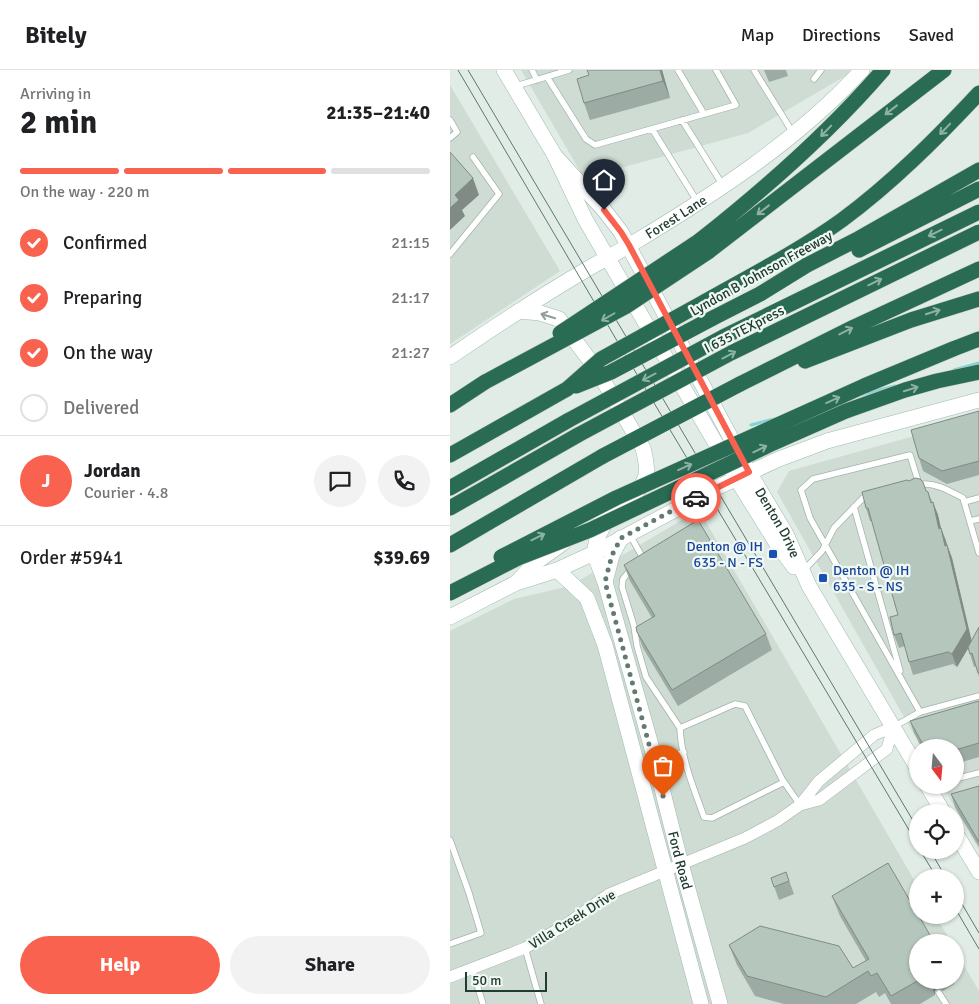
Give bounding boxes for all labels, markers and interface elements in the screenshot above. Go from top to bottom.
text: Bitely [25,20,87,50]
text: Map [741,24,774,46]
text: Directions [802,24,881,46]
text: Saved [909,24,954,46]
text: Arriving in [20,84,91,104]
text: 21:35–21:40 [326,101,430,125]
text: 2 min [20,103,97,142]
one-way arrow [885,104,898,115]
one-way arrow [939,122,951,135]
one-way arrow [820,125,832,138]
pin [583,159,625,210]
icon: home [590,166,618,194]
text: On the way · 220 m [20,182,150,202]
street label: Forest Lane [642,191,710,243]
one-way arrow [756,204,769,215]
street label: Lyndon B Johnson Freeway [687,227,836,320]
icon: check [20,229,48,257]
one-way arrow [928,229,943,238]
text: Confirmed [63,231,147,255]
text: 21:15 [391,233,430,253]
one-way arrow [867,277,882,287]
icon: check [20,284,48,312]
text: Preparing [63,286,142,310]
text: 21:17 [391,288,430,308]
street label: I 635 TEXpress [701,302,787,357]
one-way arrow [925,307,941,317]
one-way arrow [541,310,557,320]
one-way arrow [602,312,616,322]
one-way arrow [838,326,853,335]
icon: check [20,339,48,367]
text: On the way [63,341,153,365]
text: 21:27 [391,343,430,363]
one-way arrow [721,350,736,359]
one-way arrow [642,373,657,382]
one-way arrow [903,383,919,393]
one-way arrow [825,395,840,405]
text: Delivered [63,396,139,420]
one-way arrow [752,444,767,453]
button: chat [314,455,366,507]
button: phone [378,455,430,507]
text: Jordan [84,459,141,483]
one-way arrow [677,462,692,472]
text: J [42,469,50,493]
courier [671,473,721,523]
text: Courier · 4.8 [84,483,168,503]
icon: car [682,484,710,512]
street label: Denton Drive [751,485,803,561]
one-way arrow [530,532,545,541]
place label: Denton @ IH 635 - N - FS [687,538,763,571]
text: Order #5941 [20,546,123,570]
text: $39.69 [373,546,430,570]
marker: Denton @ IH 635 - N - FS [767,548,779,560]
place label: Denton @ IH 635 - S - NS [833,562,909,595]
marker: Denton @ IH 635 - S - NS [817,572,829,584]
north arrow [909,739,964,794]
map controls [909,739,964,989]
pin [642,745,684,796]
icon: bag [649,752,677,780]
button: locate [909,804,964,859]
street label: Ford Road [664,829,696,891]
button: + [909,869,964,924]
street label: Villa Creek Drive [526,886,619,953]
button: − [909,934,964,989]
button: Help [20,936,220,994]
button: Share [230,936,430,994]
scale bar [465,969,548,992]
text: 50 m [472,972,501,989]

